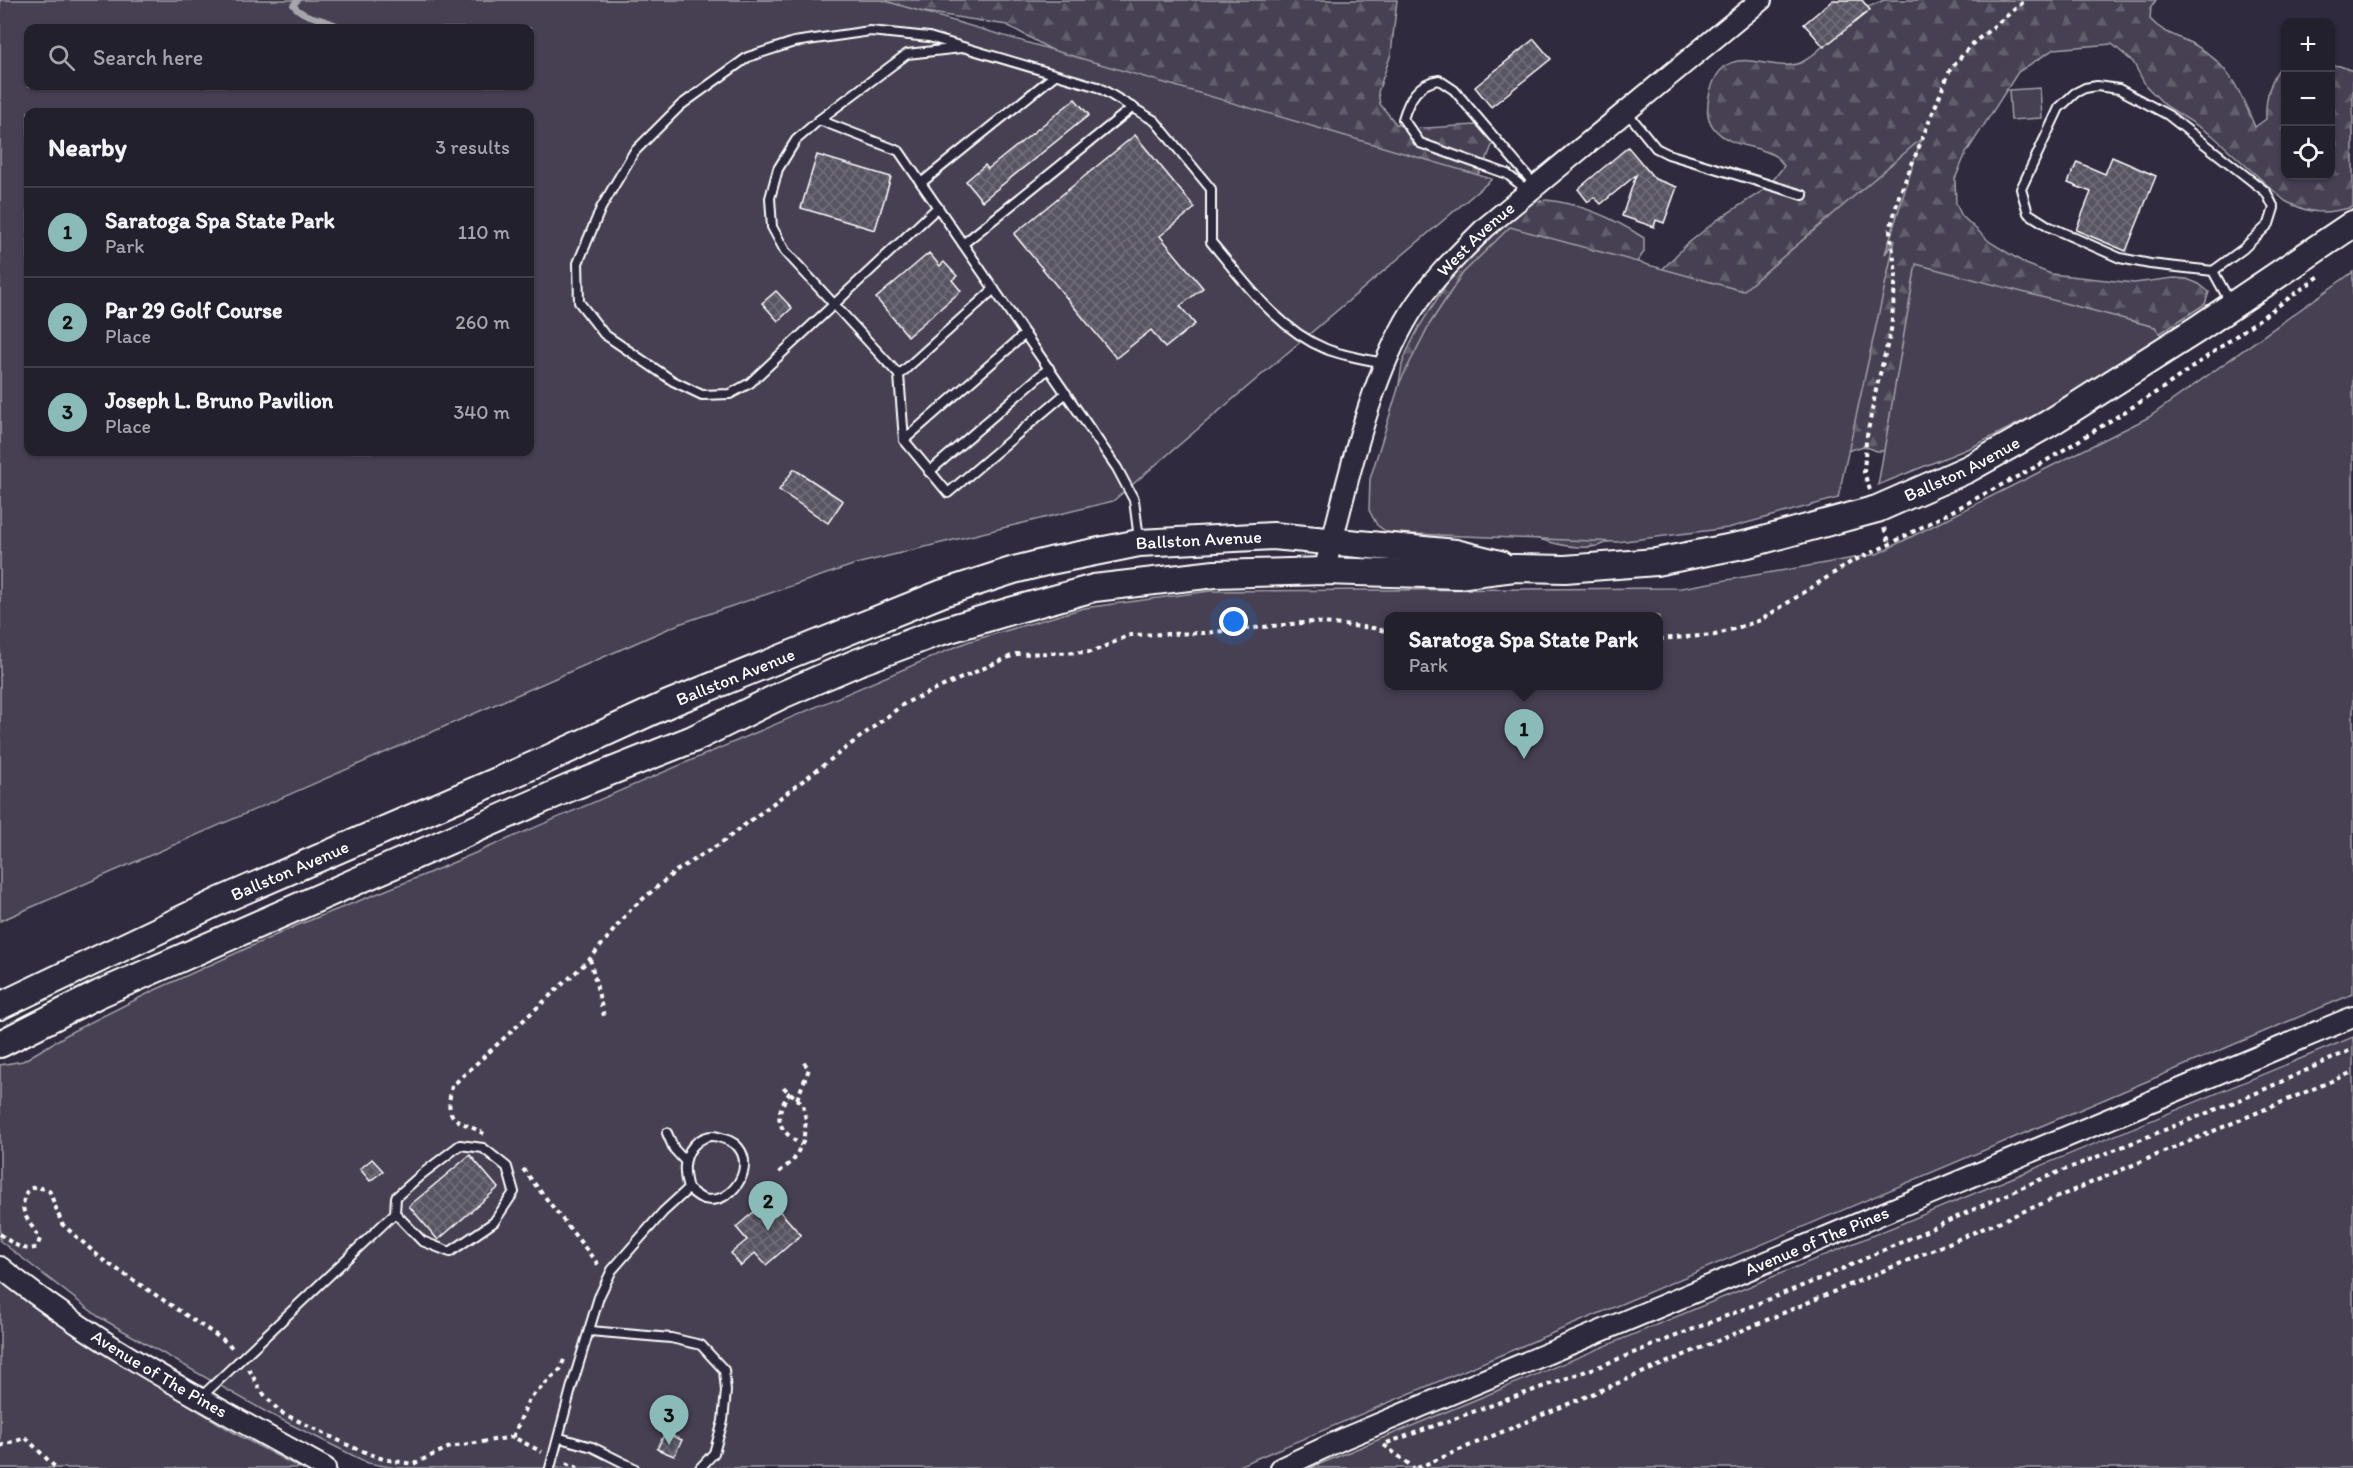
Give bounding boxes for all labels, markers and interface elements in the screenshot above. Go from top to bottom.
map controls [2281,18,2335,180]
button: + [2281,18,2335,72]
search box [24,24,534,90]
icon: search [45,41,78,74]
text: Search here [93,44,203,71]
button: − [2281,72,2335,126]
button: locate [2281,126,2335,180]
text: Nearby [48,131,127,163]
text: 3 results [435,135,510,159]
street label: West Avenue [1432,197,1519,281]
text: Saratoga Spa State Park [105,207,335,234]
text: 1 [63,220,72,244]
text: 110 m [458,220,510,244]
text: Park [105,234,144,258]
text: Par 29 Golf Course [105,297,283,324]
text: 2 [62,310,73,334]
text: 260 m [455,310,510,334]
text: Place [105,324,151,348]
text: Joseph L. Bruno Pavilion [105,387,333,414]
text: 3 [62,400,73,424]
text: 340 m [453,400,510,424]
text: Place [105,414,151,438]
street label: Ballston Avenue [1901,431,2024,507]
street label: Ballston Avenue [1135,526,1262,554]
your location [1219,607,1248,636]
popup [1384,612,1663,690]
text: Saratoga Spa State Park [1409,626,1638,653]
street label: Ballston Avenue [673,643,798,711]
text: Park [1409,653,1448,677]
pin: 1 [1504,710,1544,759]
street label: Ballston Avenue [228,835,352,906]
pin: 2 [748,1182,788,1231]
street label: Avenue of The Pines [1741,1201,1892,1281]
street label: Avenue of The Pines [87,1325,231,1423]
pin: 3 [650,1396,688,1445]

